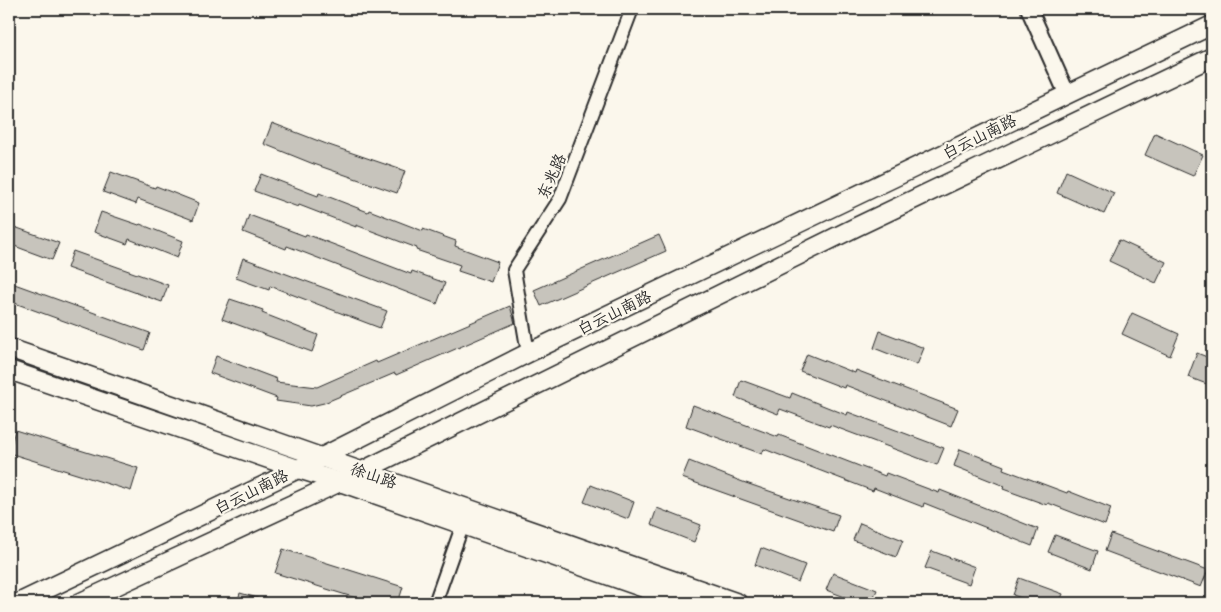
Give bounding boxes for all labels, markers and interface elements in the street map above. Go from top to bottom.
street label: 白云山南路 [938,109,1021,166]
street label: 东兆路 [531,150,574,204]
street label: 白云山南路 [573,285,656,342]
street label: 徐山路 [347,457,400,496]
street label: 白云山南路 [210,464,293,521]

